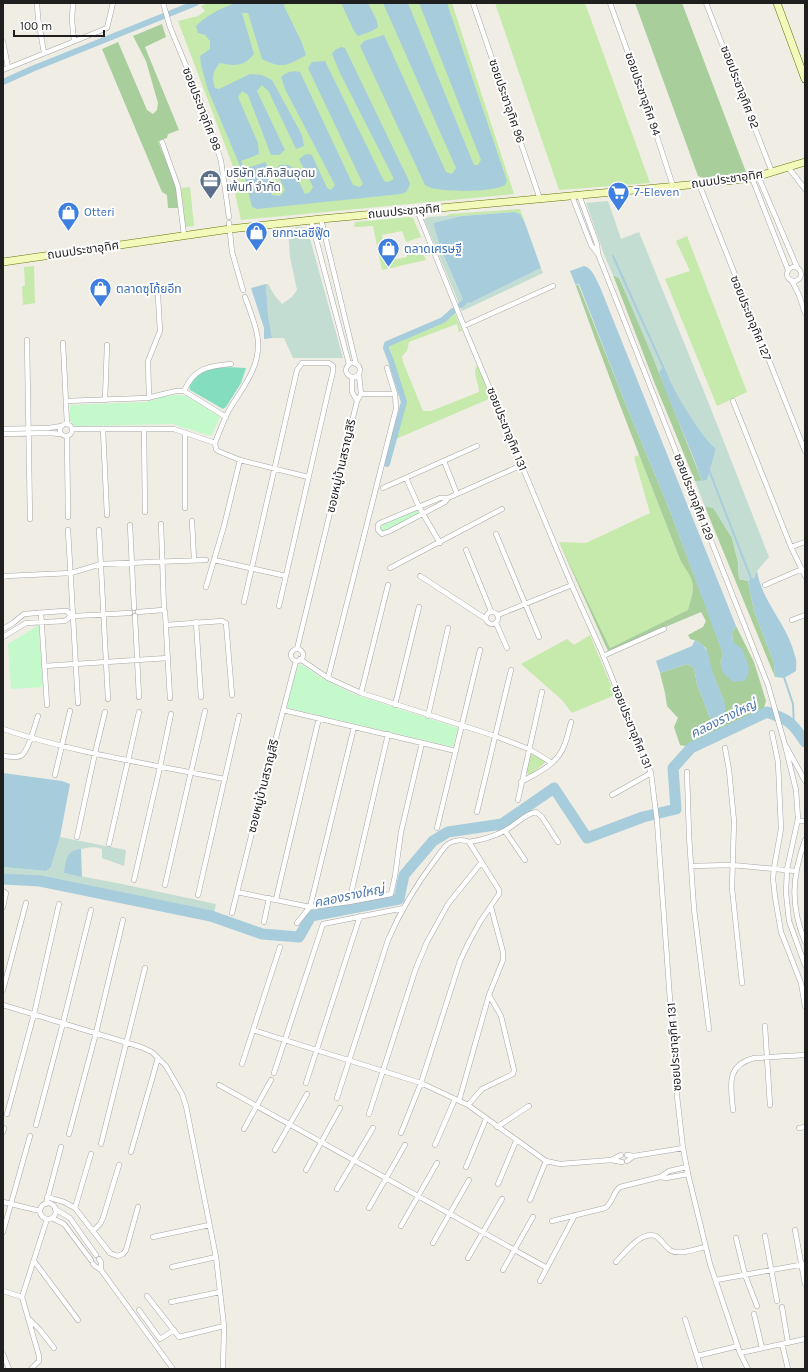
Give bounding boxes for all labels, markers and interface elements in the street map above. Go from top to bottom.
scale bar [14,12,104,38]
text: 100 m [20,19,52,33]
street label: ซอยประชาอุทิศ 92 [718,43,762,131]
street label: ซอยประชาอุทิศ 94 [622,50,664,138]
street label: ซอยประชาอุทิศ 96 [486,57,528,145]
street label: ซอยประชาอุทิศ 98 [180,65,224,153]
place label: บริษัท ส.กิจสินอุดม เพ้นท์ จำกัด [226,166,315,194]
office icon: บริษัท ส.กิจสินอุดม เพ้นท์ จำกัด [198,167,224,200]
street label: ถนนประชาอุทิศ [690,167,764,191]
supermarket icon: 7-Eleven [606,179,632,212]
place label: 7-Eleven [634,185,680,199]
shop icon: Otteri [56,199,82,232]
street label: ถนนประชาอุทิศ [367,201,441,221]
place label: Otteri [84,205,115,219]
shop icon: ยกทะเลซีฟู๊ด [243,220,269,253]
place label: ยกทะเลซีฟู๊ด [272,226,330,240]
shop icon: ตลาดเศรษฐี [375,236,401,269]
street label: ถนนประชาอุทิศ [46,238,120,262]
place label: ตลาดเศรษฐี [404,242,462,256]
street label: ซอยประชาอุทิศ 127 [728,273,775,363]
shop icon: ตลาดซุโก้ยอีท [87,276,113,309]
place label: ตลาดซุโก้ยอีท [116,282,182,296]
street label: ซอยประชาอุทิศ 131 [484,385,530,473]
street label: ซอยหมู่บ้านสราญสิริ [323,418,359,514]
street label: ซอยประชาอุทิศ 129 [671,452,717,542]
street label: ซอยประชาอุทิศ 131 [609,683,655,771]
water label: คลองรางใหญ่ [688,695,761,741]
street label: ซอยหมู่บ้านสราญสิริ [245,738,281,834]
water label: คลองรางใหญ่ [312,880,388,910]
street label: ซอยประชาอุทิศ 131 [664,1002,684,1092]

